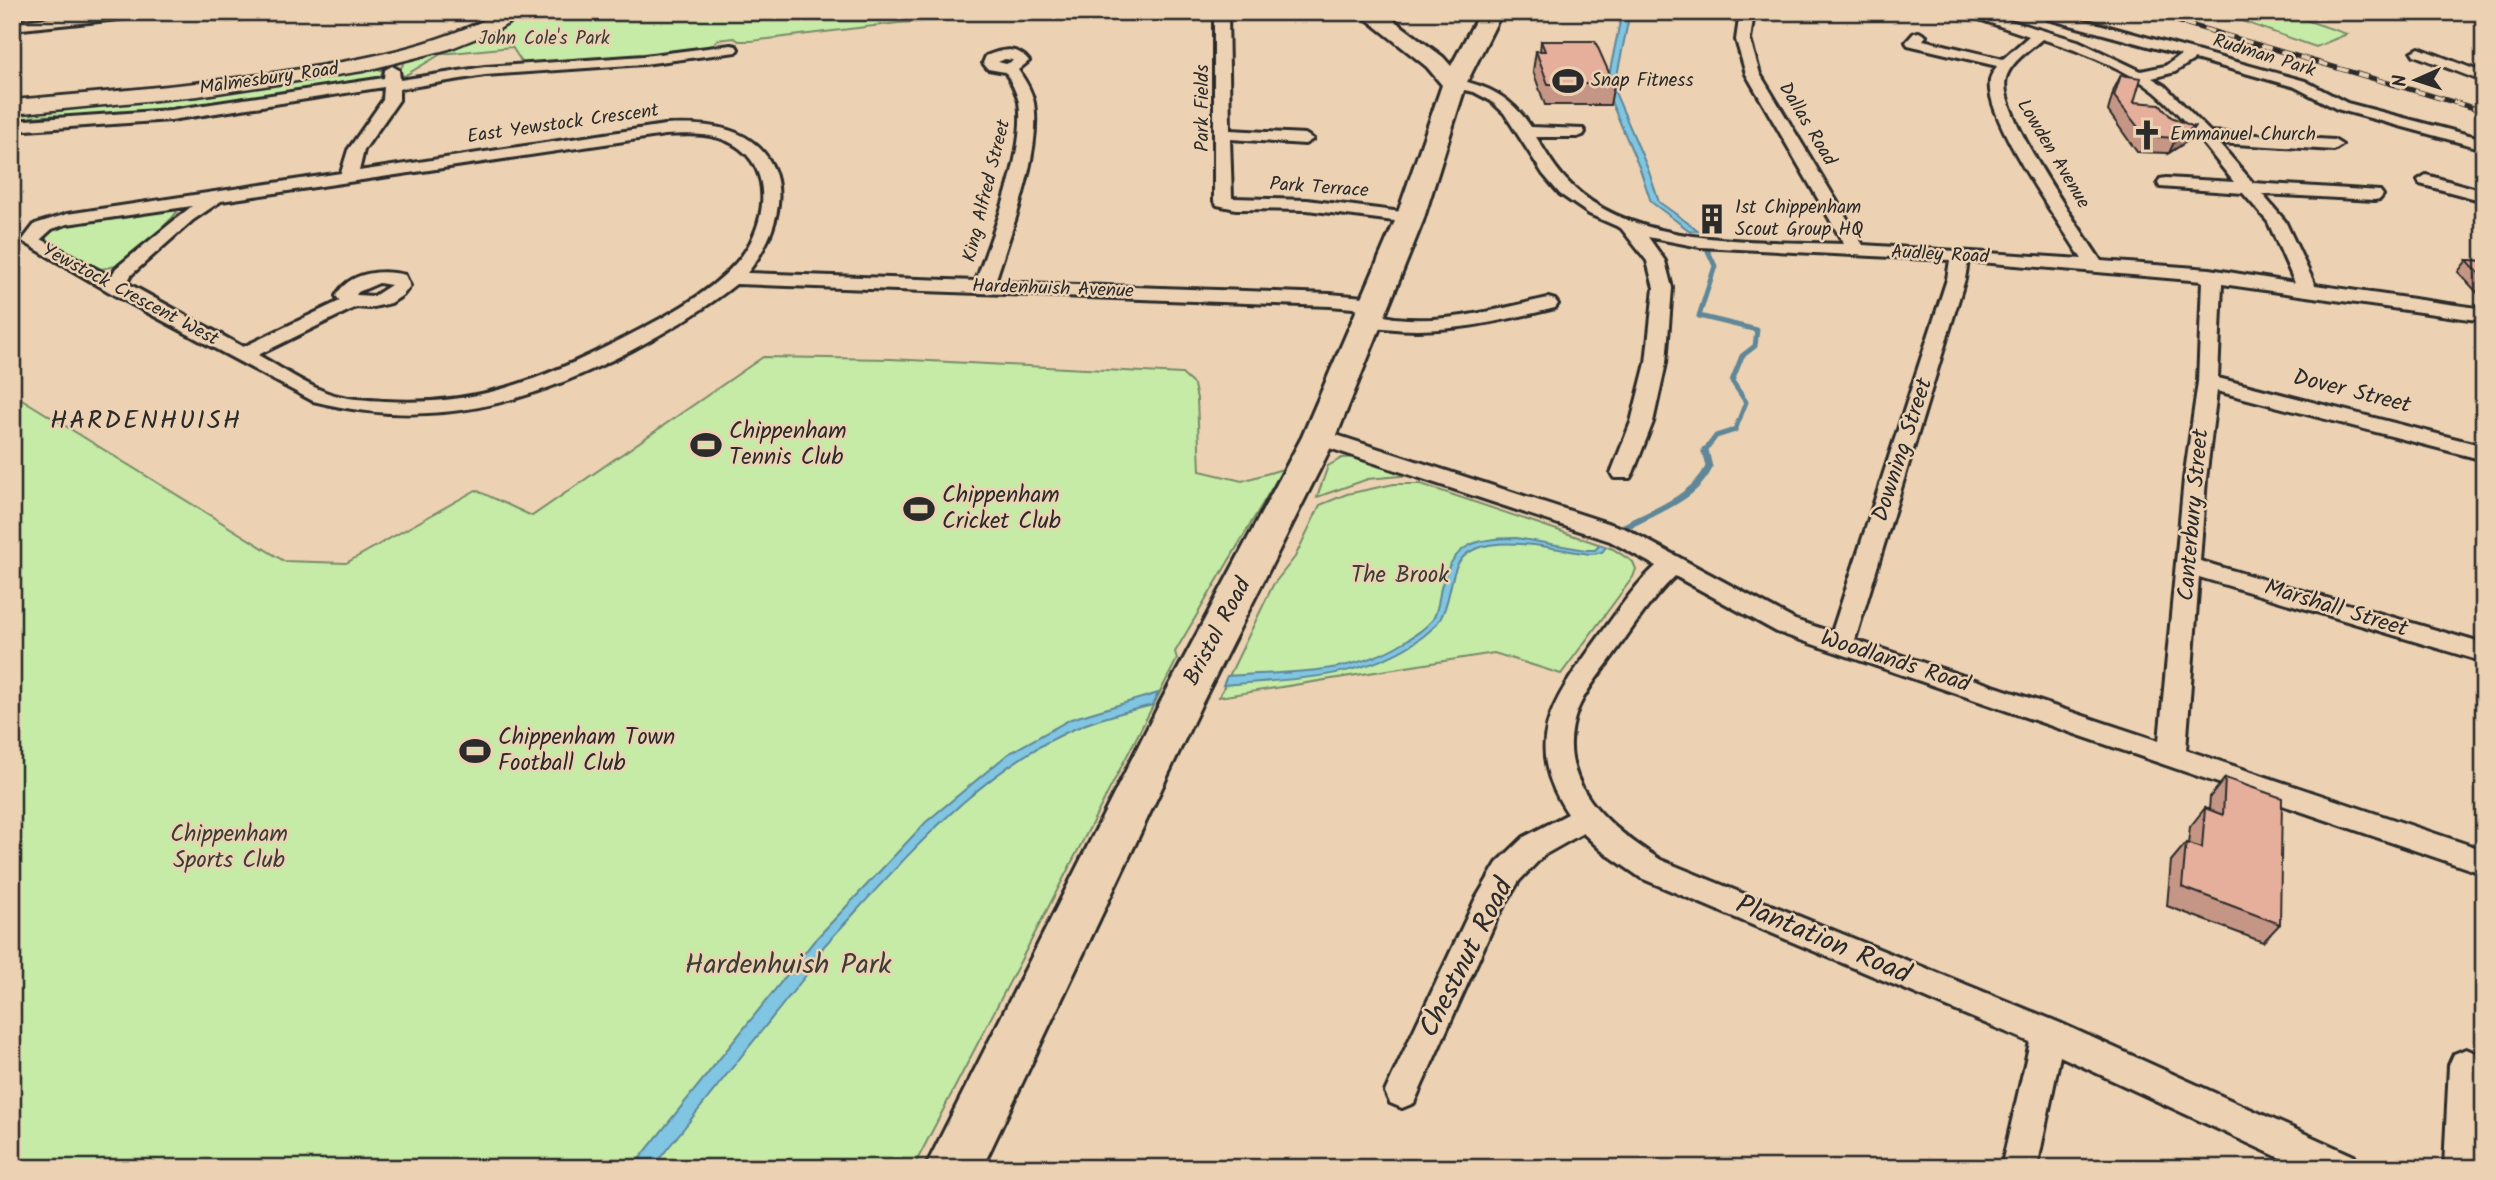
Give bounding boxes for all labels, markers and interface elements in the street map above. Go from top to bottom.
park label: John Cole's Park [478,24,610,54]
street label: Rudman Park [2209,26,2319,86]
north arrow [2380,46,2450,116]
street label: Malmesbury Road [197,54,341,104]
street label: Park Fields [1188,64,1218,152]
sports icon: Snap Fitness [1551,64,1585,98]
place label: Snap Fitness [1591,66,1694,96]
text: N [2386,74,2416,88]
street label: Dallas Road [1770,76,1844,172]
street label: Lowden Avenue [2008,93,2098,215]
street label: East Yewstock Crescent [465,96,661,152]
street label: King Alfred Street [955,116,1019,265]
church icon: Emmanuel Church [2130,118,2164,152]
place label: Emmanuel Church [2170,120,2316,150]
street label: Park Terrace [1268,170,1370,206]
place label: 1st Chippenham Scout Group HQ [1735,193,1864,245]
building icon: 1st Chippenham Scout Group HQ [1695,202,1729,236]
street label: Yewstock Crescent West [36,236,224,355]
street label: Audley Road [1890,237,1990,273]
street label: Hardenhuish Avenue [972,271,1135,307]
street label: Dover Street [2289,360,2416,424]
street label: Downing Street [1863,372,1944,527]
district label: HARDENHUISH [50,400,242,442]
place label: Chippenham Tennis Club [729,414,847,476]
street label: Canterbury Street [2169,426,2220,603]
sports icon: Chippenham Tennis Club [689,428,723,462]
place label: Chippenham Cricket Club [942,478,1061,540]
sports icon: Chippenham Cricket Club [902,492,936,526]
park label: The Brook [1351,558,1449,594]
street label: Marshall Street [2260,570,2413,648]
street label: Bristol Road [1174,571,1262,692]
street label: Woodlands Road [1815,621,1975,703]
place label: Chippenham Town Football Club [498,720,675,782]
sports icon: Chippenham Town Football Club [458,734,492,768]
park label: Chippenham Sports Club [170,817,288,879]
street label: Chestnut Road [1408,869,1527,1046]
street label: Plantation Road [1728,883,1919,998]
park label: Hardenhuish Park [685,943,892,988]

